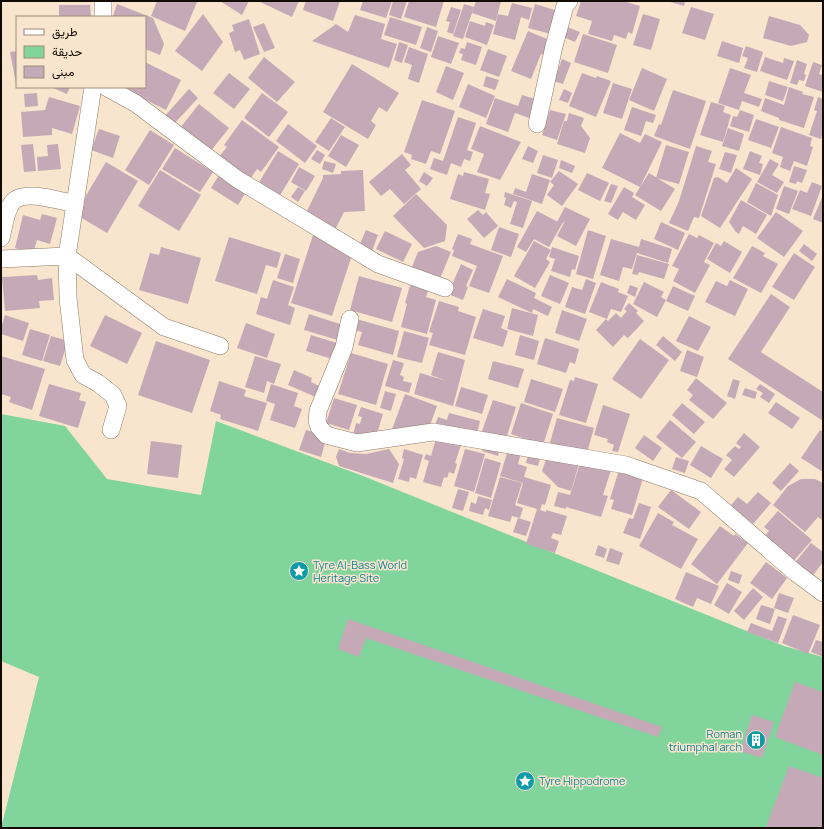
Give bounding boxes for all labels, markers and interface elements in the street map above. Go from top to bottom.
legend [16,16,146,88]
text: طريق [52,23,78,40]
text: حديقة [52,43,82,60]
text: مبنى [52,63,74,80]
place label: Tyre Al-Bass World Heritage Site [313,557,407,585]
place icon: Tyre Al-Bass World Heritage Site [288,560,310,582]
place label: Roman triumphal arch [669,726,742,754]
building icon: Roman triumphal arch [745,729,767,751]
place icon: Tyre Hippodrome [514,770,536,792]
place label: Tyre Hippodrome [539,773,626,788]

